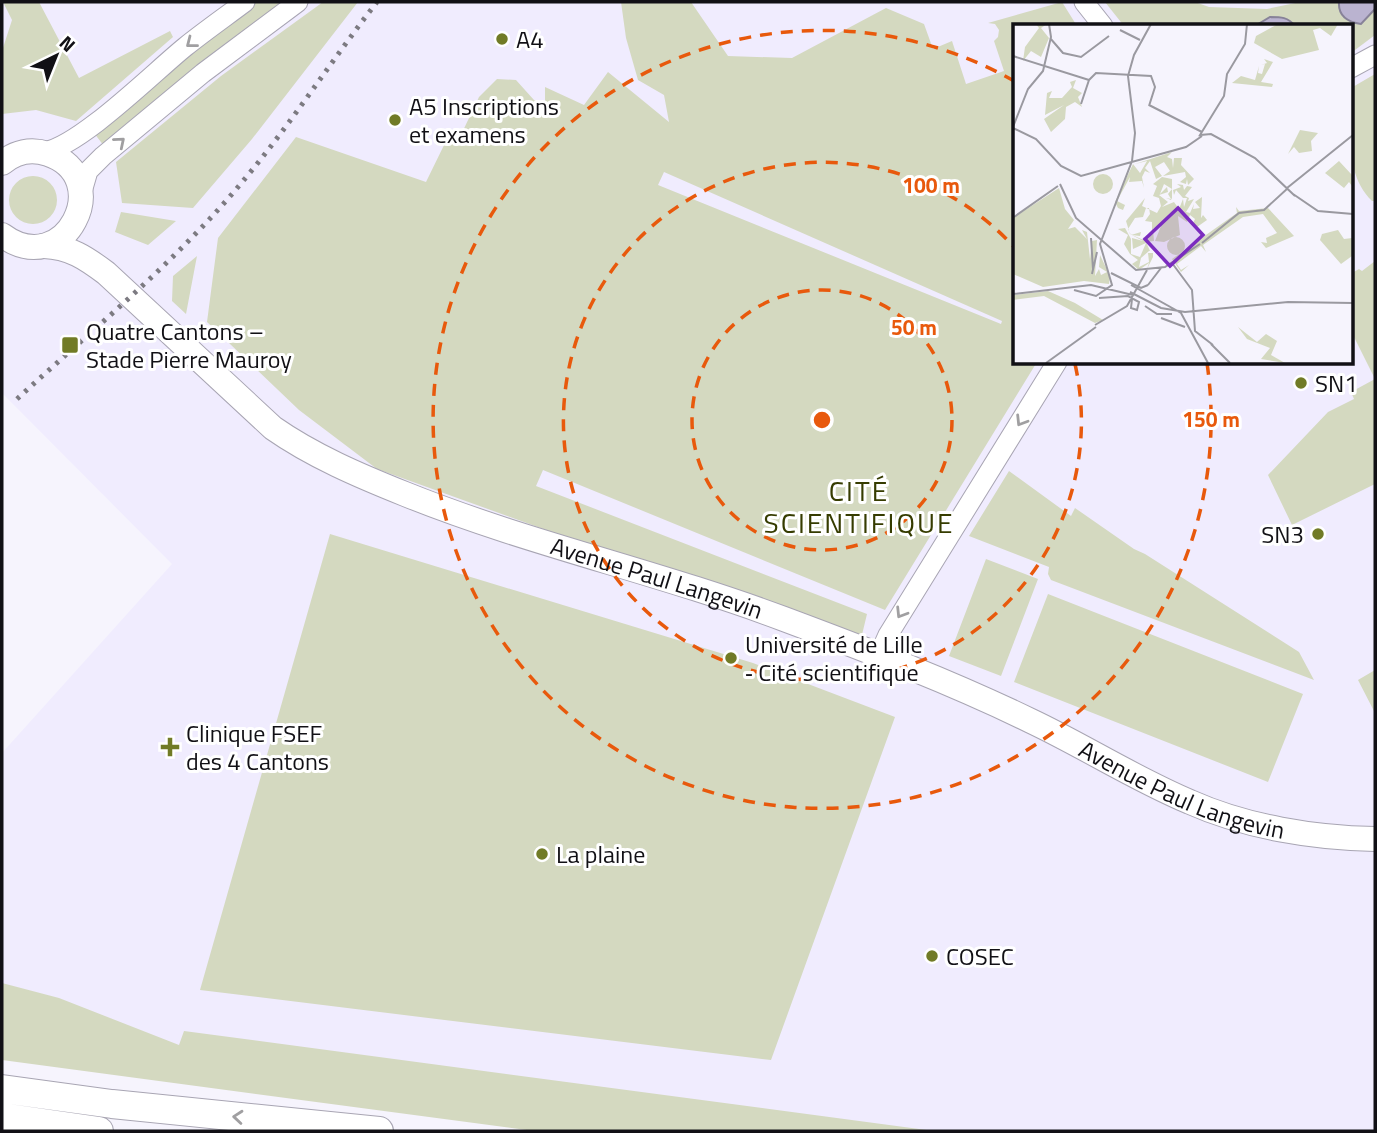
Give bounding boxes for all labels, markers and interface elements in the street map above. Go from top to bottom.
north arrow [21,21,91,91]
place label: A4 [516,21,544,57]
inset map [1013,24,1352,364]
text: N [53,28,83,58]
marker: A4 [494,31,510,47]
one-way arrow [186,34,198,47]
place label: A5 Inscriptions et examens [409,88,559,152]
marker: A5 Inscriptions et examens [387,112,403,128]
one-way arrow [112,137,124,150]
text: 100 m [902,169,960,201]
text: 50 m [891,311,937,343]
place label: Quatre Cantons – Stade Pierre Mauroy [86,313,292,377]
marker: Quatre Cantons – Stade Pierre Mauroy [60,335,80,355]
place label: SN1 [1315,365,1358,401]
marker: SN1 [1293,375,1309,391]
text: 150 m [1182,403,1240,435]
centre of rings [810,408,834,432]
one-way arrow [1017,413,1030,426]
district label: CITÉ SCIENTIFIQUE [764,469,954,544]
place label: SN3 [1261,516,1304,552]
marker: SN3 [1310,526,1326,542]
street label: Avenue Paul Langevin [546,528,768,628]
one-way arrow [896,606,909,619]
place label: Université de Lille ‐ Cité scientifique [745,626,923,690]
marker: Université de Lille ‐ Cité scientifique [723,650,739,666]
place label: Clinique FSEF des 4 Cantons [186,715,329,779]
street label: Avenue Paul Langevin [1073,731,1288,848]
marker: Clinique FSEF des 4 Cantons [160,737,180,757]
place label: La plaine [556,836,645,872]
marker: La plaine [534,846,550,862]
place label: COSEC [946,938,1014,974]
marker: COSEC [924,948,940,964]
one-way arrow [232,1110,243,1125]

